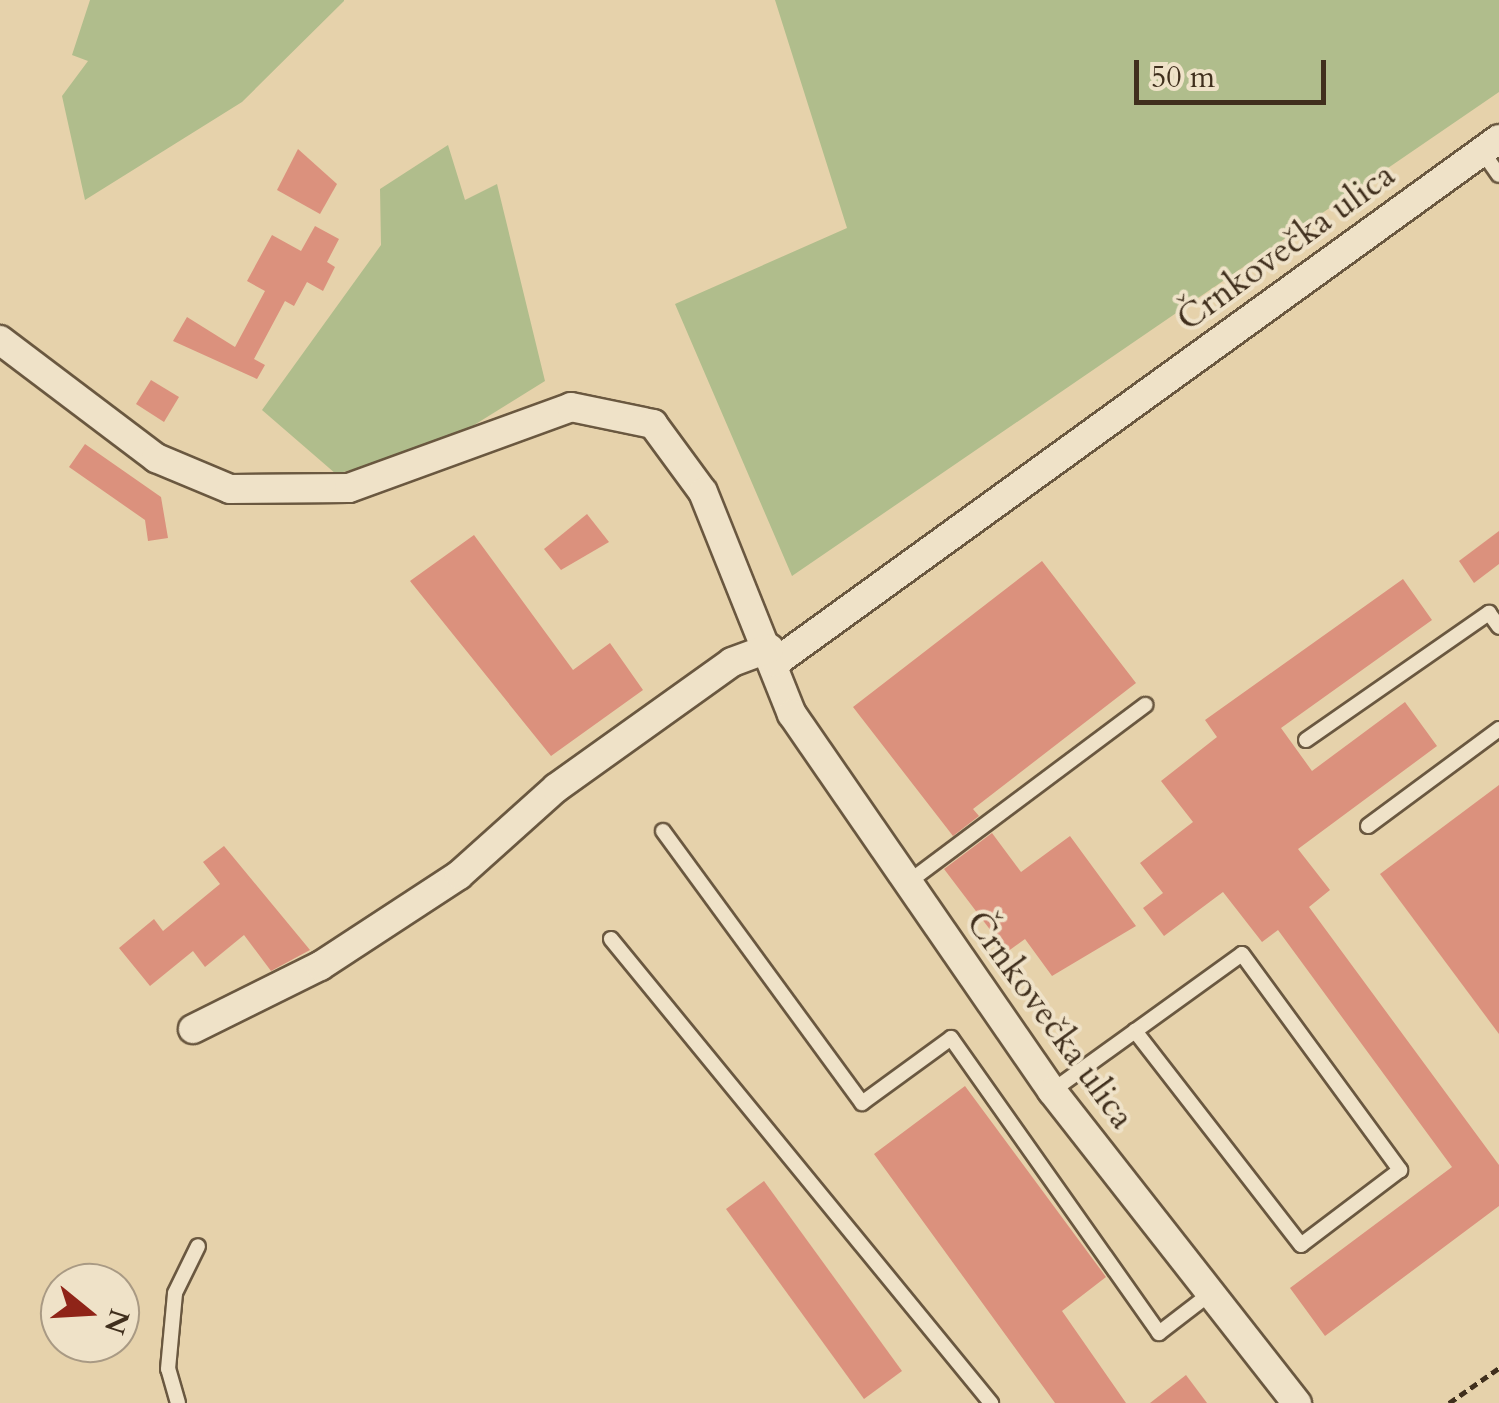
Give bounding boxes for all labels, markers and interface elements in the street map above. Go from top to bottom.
scale bar [1139,40,1332,102]
text: 50 m [1151,57,1215,98]
street label: Črnkovečka ulica [1169,154,1403,340]
street label: Črnkovečka ulica [957,903,1143,1137]
north arrow [40,1263,140,1363]
text: N [95,1304,138,1339]

